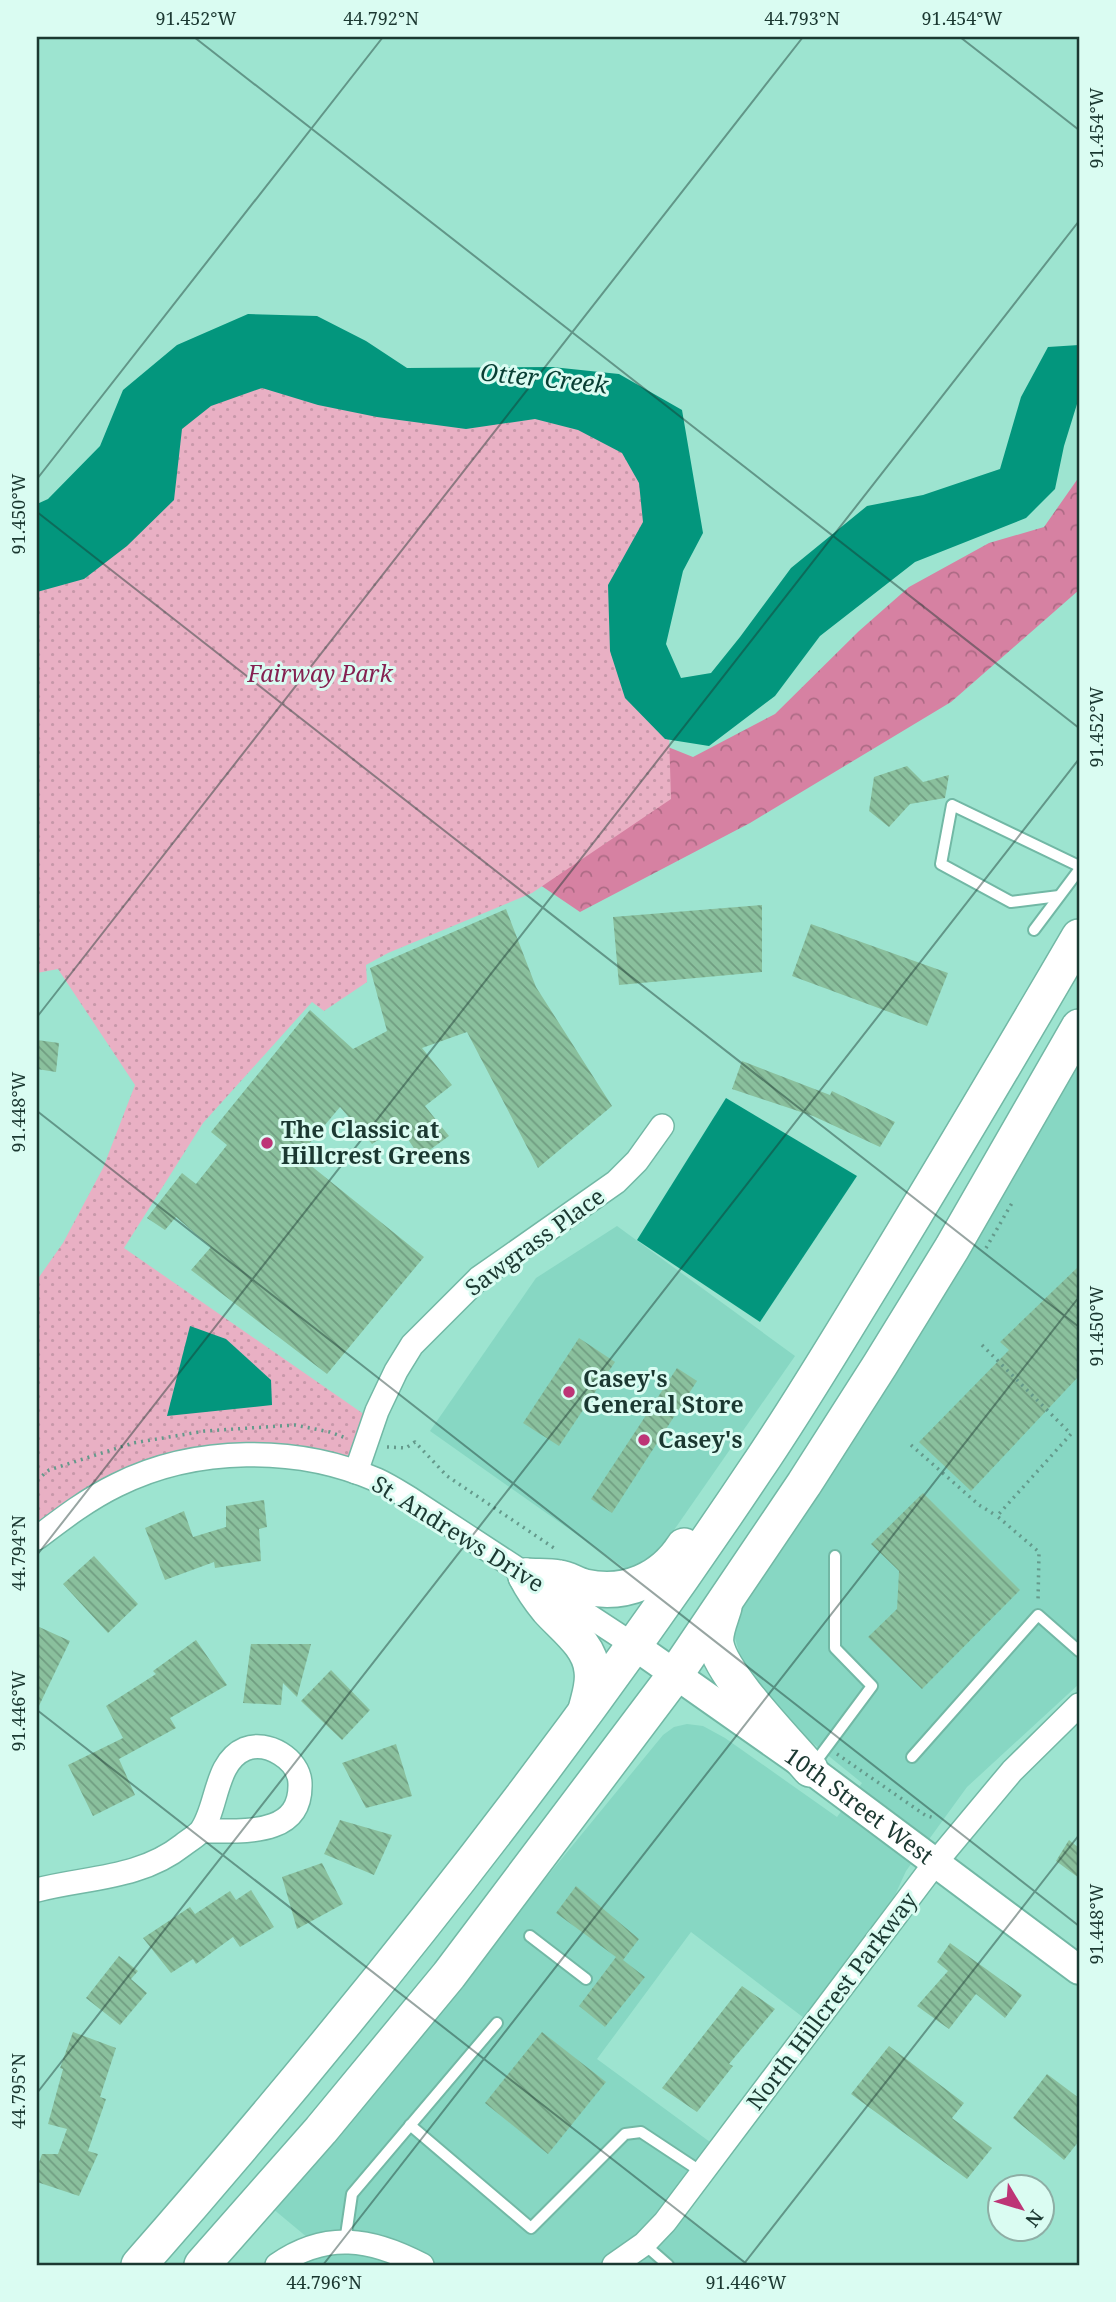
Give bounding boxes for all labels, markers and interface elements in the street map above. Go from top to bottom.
text: 91.452°W [156,6,237,30]
text: 44.792°N [343,6,419,30]
text: 44.793°N [764,6,840,30]
text: 91.454°W [922,6,1003,30]
text: 91.454°W [1084,87,1108,168]
water label: Otter Creek [479,354,611,401]
text: 91.450°W [6,473,30,554]
park label: Fairway Park [247,657,393,689]
text: 91.452°W [1084,686,1108,767]
text: 91.448°W [6,1071,30,1152]
place label: The Classic at Hillcrest Greens [281,1113,470,1171]
marker: The Classic at Hillcrest Greens [259,1135,275,1151]
street label: Sawgrass Place [458,1180,611,1303]
text: 91.450°W [1084,1285,1108,1366]
place label: Casey's General Store [583,1362,744,1420]
marker: Casey's General Store [561,1384,577,1400]
place label: Casey's [658,1423,742,1455]
marker: Casey's [636,1432,652,1448]
street label: St. Andrews Drive [366,1467,551,1599]
text: 44.794°N [6,1515,30,1591]
text: 91.446°W [6,1670,30,1751]
street label: 10th Street West [779,1739,940,1871]
text: 91.448°W [1084,1883,1108,1964]
street label: North Hillcrest Parkway [739,1885,924,2116]
text: 44.795°N [6,2053,30,2129]
north arrow [986,2172,1056,2242]
text: N [1020,2205,1049,2232]
text: 44.796°N [286,2270,362,2294]
text: 91.446°W [706,2270,787,2294]

